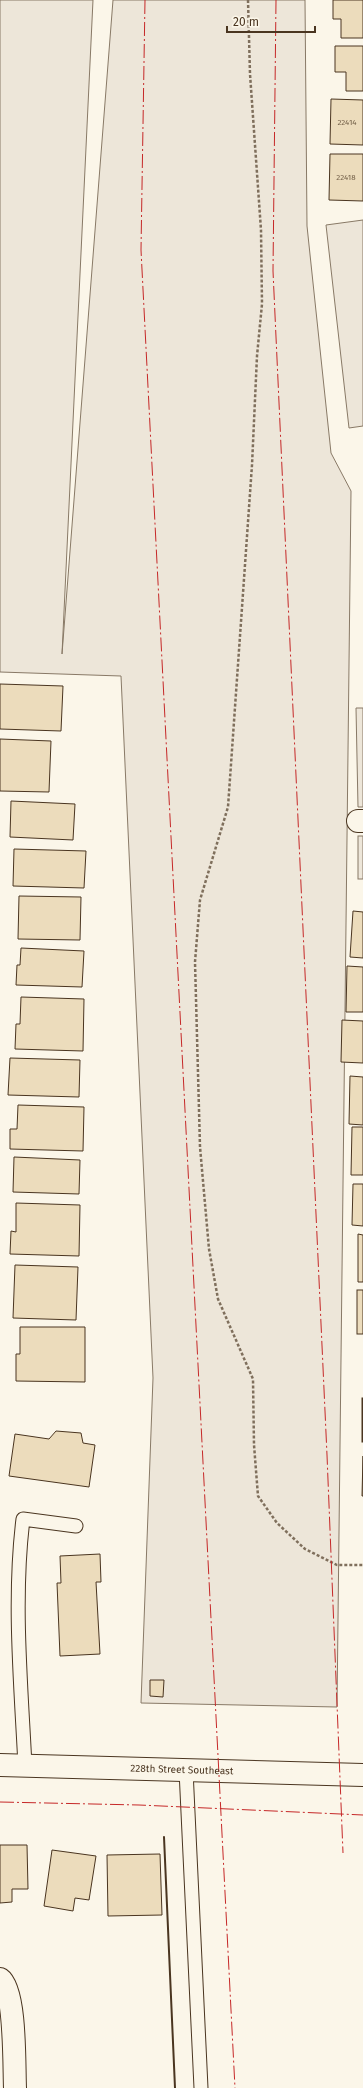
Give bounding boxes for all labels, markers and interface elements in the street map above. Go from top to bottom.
scale bar [227,8,315,34]
text: 20 m [233,15,259,29]
house number: 22414 [337,118,357,127]
house number: 22418 [336,173,356,182]
street label: 228th Street Southeast [130,1763,234,1777]

